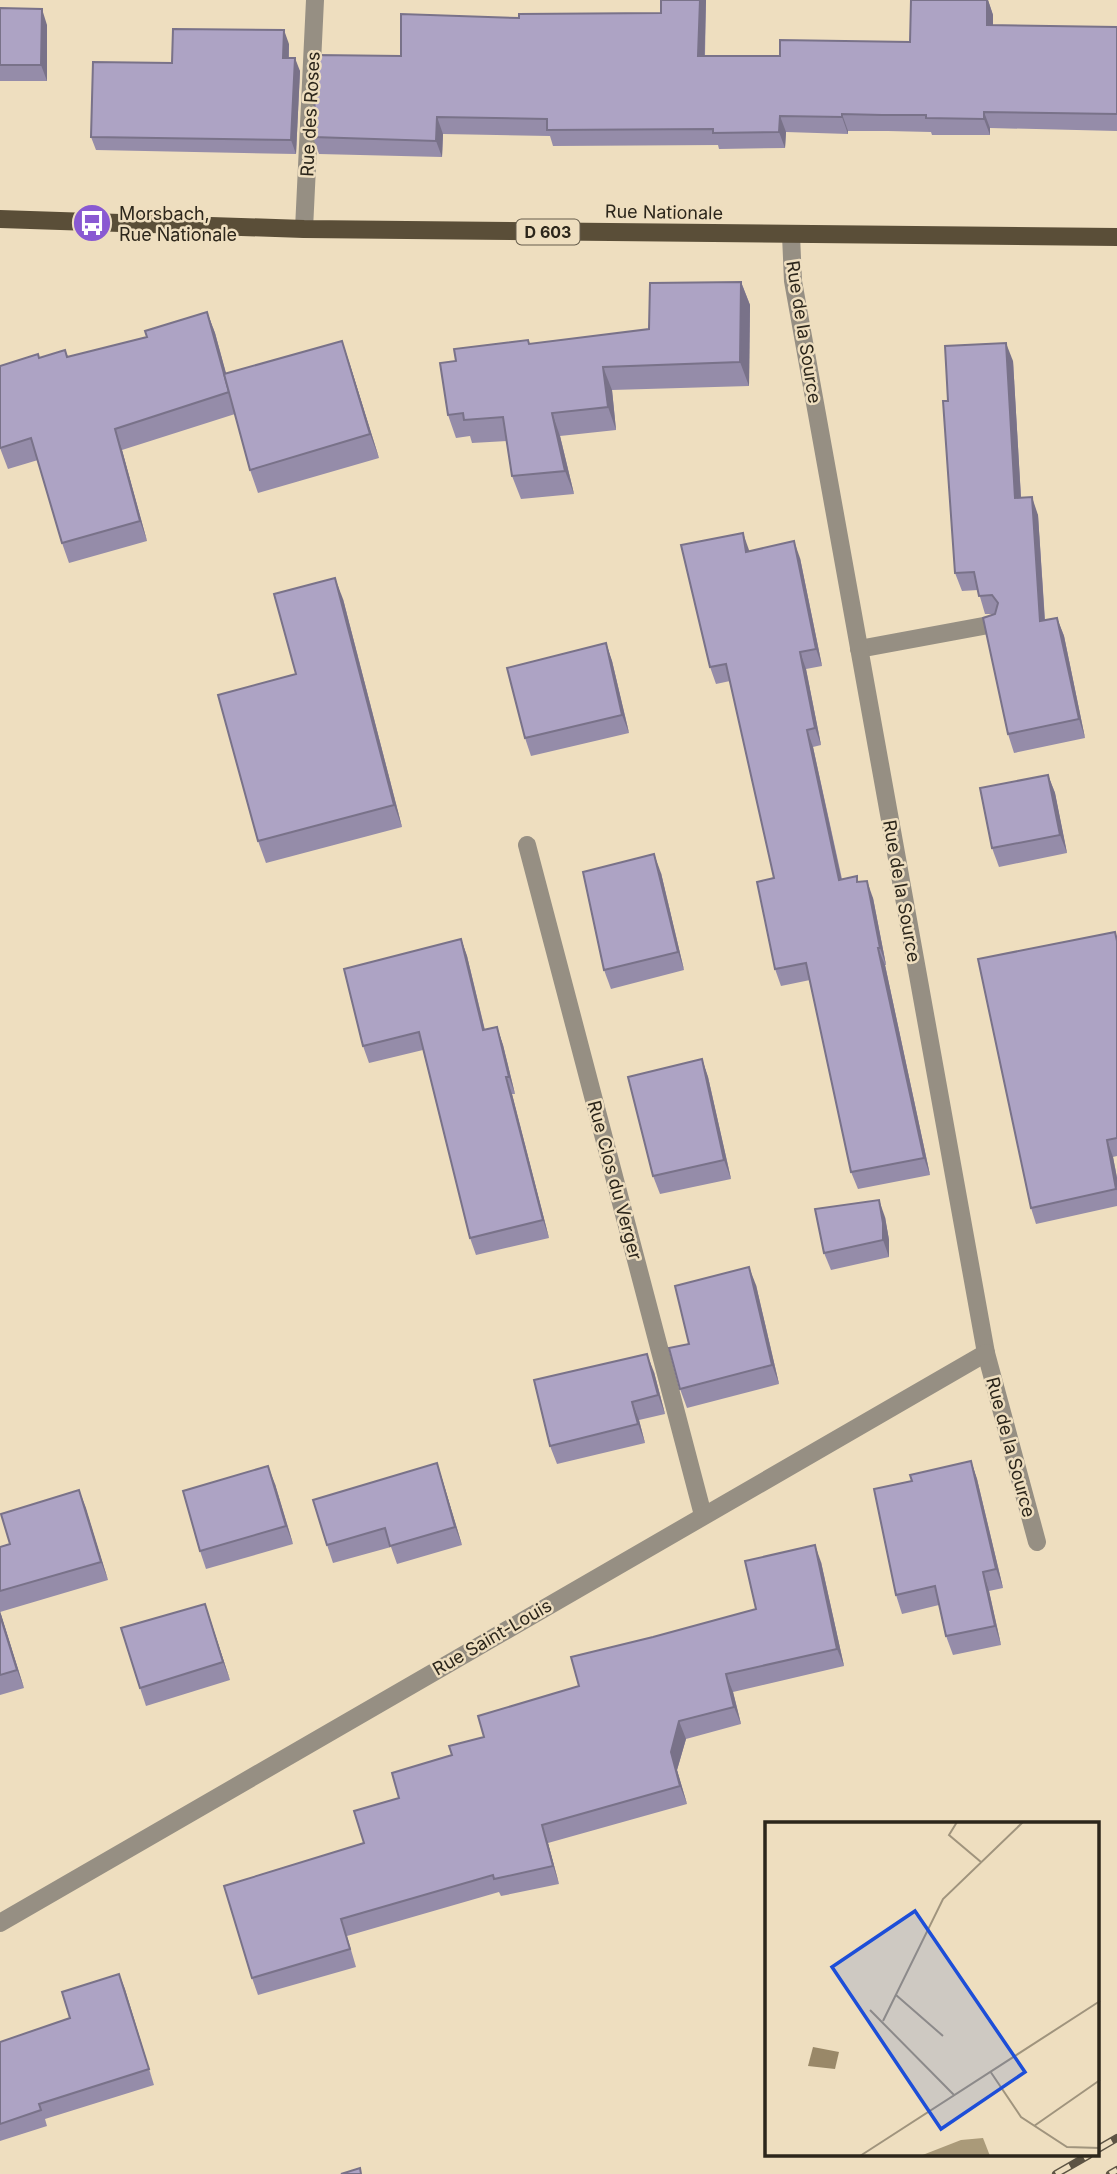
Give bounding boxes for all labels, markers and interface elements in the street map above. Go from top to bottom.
street label: Rue des Roses [296,51,324,177]
street label: Rue Nationale [605,200,723,224]
bus stop icon: Morsbach, Rue Nationale [71,202,113,244]
place label: Morsbach, Rue Nationale [119,203,237,245]
road number: D 603 [516,220,580,244]
street label: Rue de la Source [782,259,826,405]
street label: Rue de la Source [879,818,925,964]
street label: Rue Clos du Verger [584,1098,646,1262]
street label: Rue de la Source [982,1375,1040,1519]
street label: Rue Saint-Louis [429,1594,555,1680]
inset map [765,1822,1100,2156]

